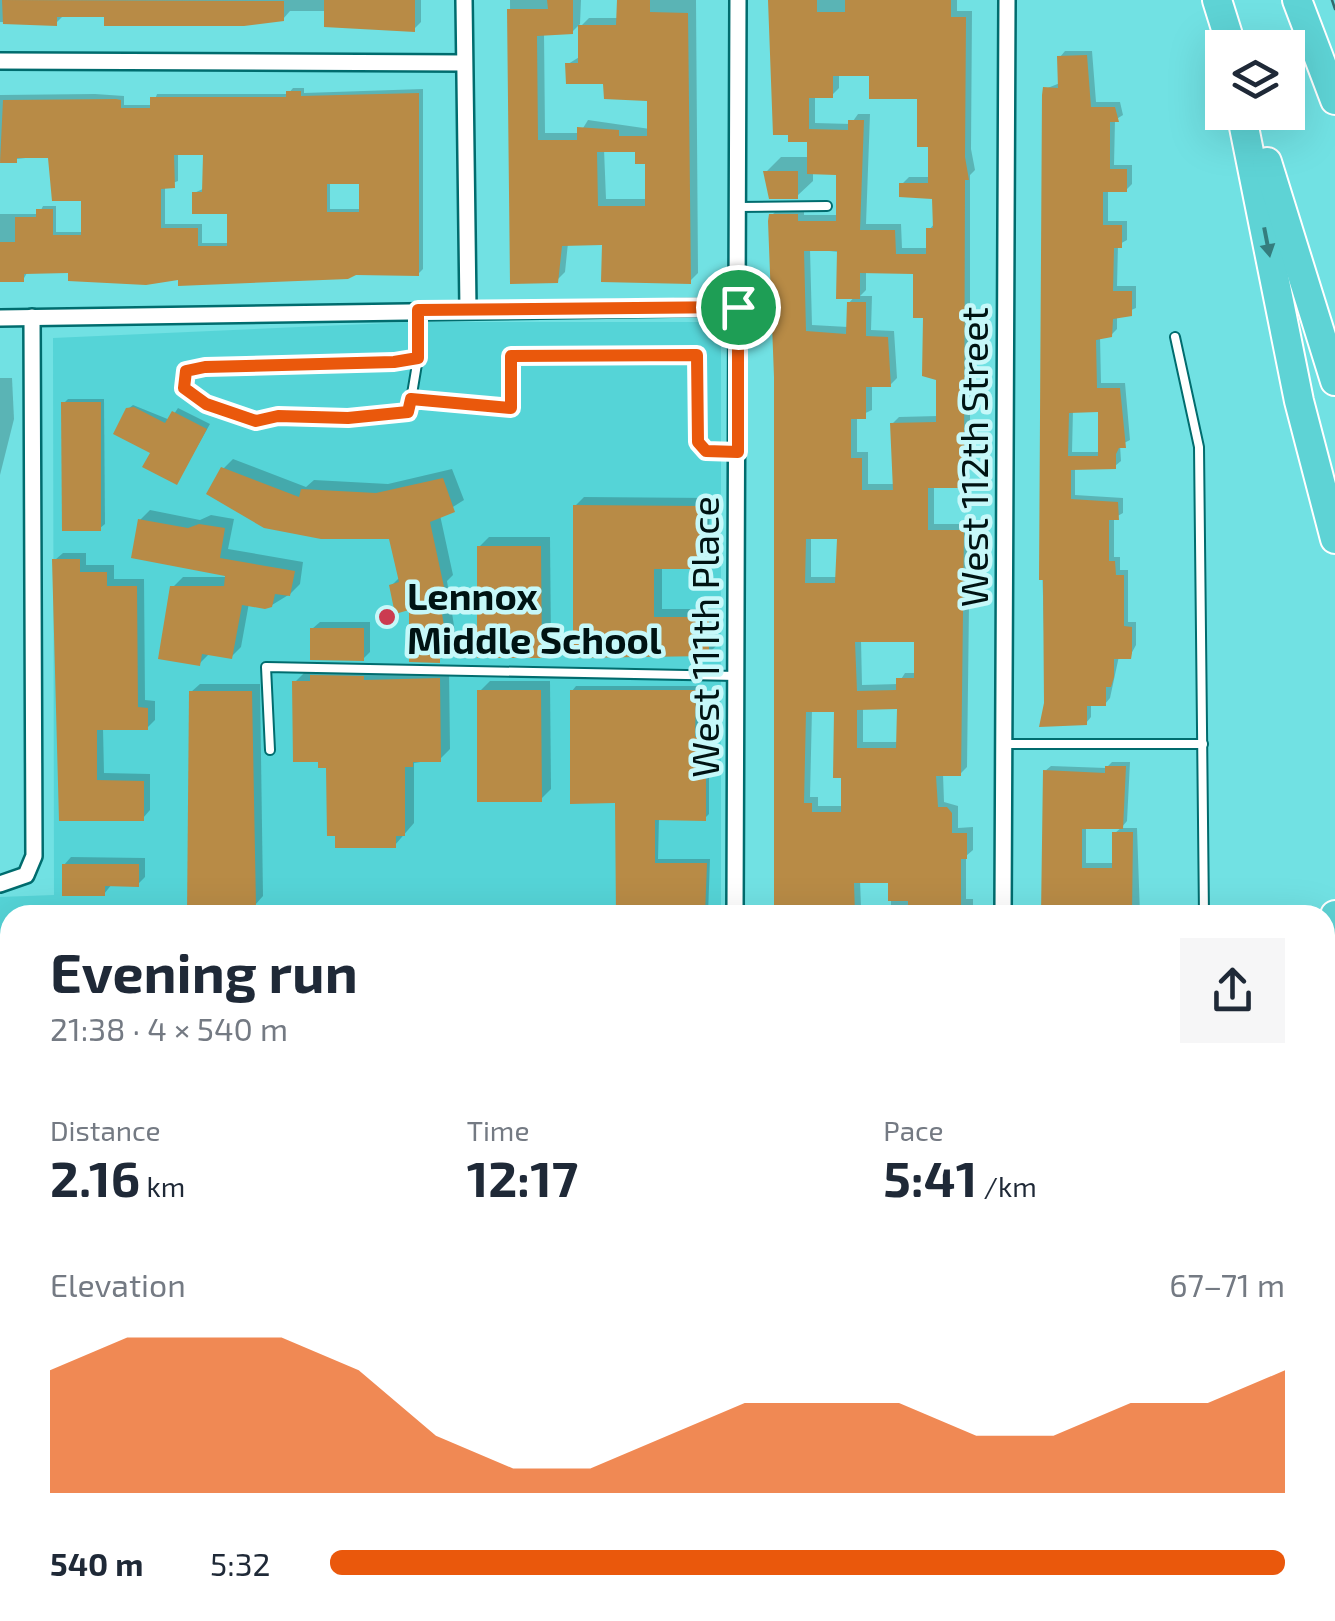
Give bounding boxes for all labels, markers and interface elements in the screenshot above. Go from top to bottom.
map controls [1205,30,1305,130]
button: layers [1205,30,1305,130]
one-way arrow [1260,227,1276,258]
pin [696,265,781,350]
icon: arrive [711,280,766,335]
street label: West 112th Street [950,307,996,607]
street label: West 111th Place [681,496,727,778]
place label: Lennox Middle School [407,572,662,662]
marker: Lennox Middle School [376,606,398,628]
text: Evening run [50,938,358,1004]
button: share [1180,938,1285,1043]
text: 21:38 · 4 × 540 m [50,1009,288,1047]
text: Distance [50,1113,161,1147]
text: Time [467,1113,529,1147]
text: Pace [883,1113,944,1147]
text: 2.16 [50,1147,140,1207]
text: 12:17 [467,1147,578,1207]
text: 5:41 [883,1147,977,1207]
text: km [140,1169,185,1203]
text: /km [977,1169,1037,1203]
text: Elevation [50,1265,186,1303]
text: 67–71 m [1169,1265,1285,1303]
text: 540 m [50,1544,143,1582]
text: 5:32 [210,1544,270,1582]

